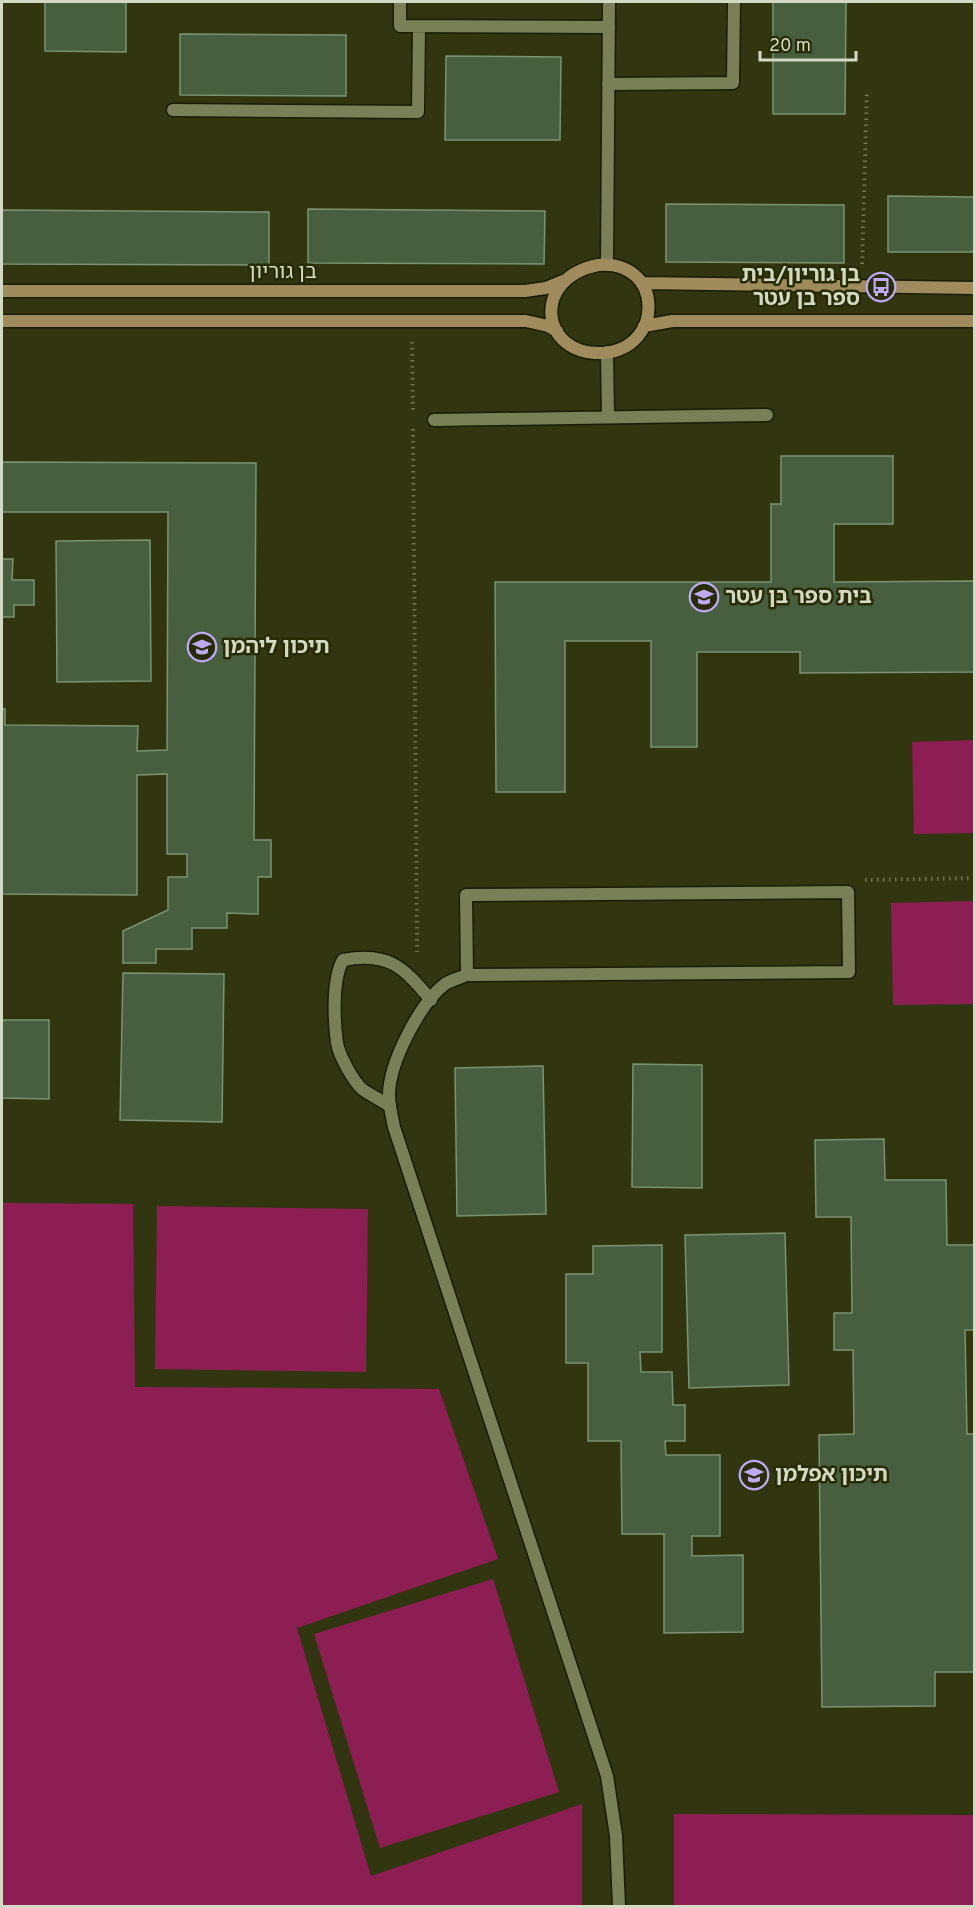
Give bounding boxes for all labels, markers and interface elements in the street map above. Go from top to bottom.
scale bar [760,24,856,62]
text: 20 m [769,35,811,58]
street label: בן גוריון [249,259,317,286]
place label: בן גוריון/בית ספר בן עטר [741,262,860,313]
bus stop icon: בן גוריון/בית ספר בן עטר [865,271,897,303]
school or university icon: בית ספר בן עטר [688,581,720,613]
place label: בית ספר בן עטר [725,584,872,611]
school or university icon: תיכון ליהמן [186,631,218,663]
place label: תיכון ליהמן [223,634,330,661]
school or university icon: תיכון אפלמן [738,1459,770,1491]
place label: תיכון אפלמן [775,1462,888,1489]

